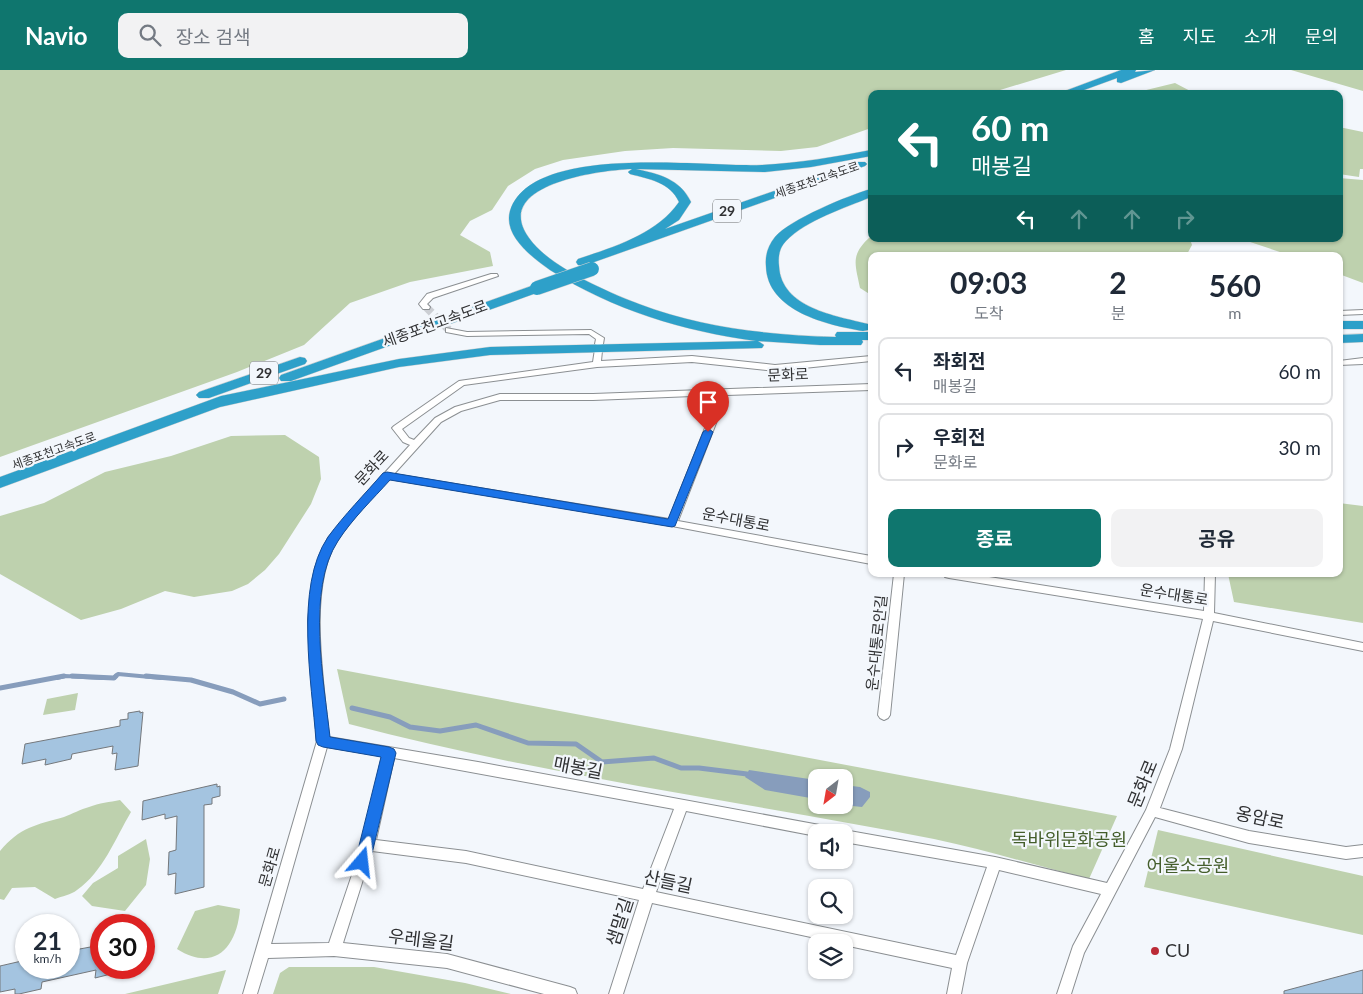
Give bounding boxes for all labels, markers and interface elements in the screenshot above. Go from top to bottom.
search box [118,13,468,58]
text: Navio [25,21,88,50]
icon: search [136,21,164,49]
text: 장소 검색 [176,25,250,48]
text: 홈 [1138,25,1155,47]
text: 지도 [1183,25,1216,47]
text: 소개 [1244,25,1277,47]
text: 문의 [1305,25,1338,47]
text: 60 m [971,106,1049,148]
icon: left [888,110,953,175]
text: 매봉길 [971,152,1032,179]
street label: 세종포천고속도로 [773,158,861,201]
road number: 29 [713,200,741,222]
icon: left [1012,205,1040,233]
icon: ahead [1065,205,1093,233]
icon: ahead [1118,205,1146,233]
icon: right [1171,205,1199,233]
text: 09:03 [950,264,1027,300]
text: 2 [1109,264,1127,300]
text: 560 [1209,267,1261,303]
street label: 세종포천고속도로 [380,296,490,350]
text: 도착 [974,303,1003,322]
text: 분 [1111,303,1125,322]
text: m [1228,303,1241,322]
text: 좌회전 [933,349,985,372]
icon: left [890,357,918,385]
text: 60 m [1278,360,1321,383]
road number: 29 [250,362,278,384]
street label: 문화로 [767,364,809,384]
text: 매봉길 [933,376,977,395]
pin [687,381,729,432]
icon: arrive [694,388,722,416]
text: 우회전 [933,425,985,448]
street label: 세종포천고속도로 [10,428,98,473]
icon: right [890,433,918,461]
text: 30 m [1278,436,1321,459]
street label: 문화로 [351,446,392,489]
text: 문화로 [933,452,977,471]
street label: 운수대통로 [701,504,772,534]
button: 종료 [888,509,1101,567]
button: 공유 [1111,509,1323,567]
street label: 운수대통로 [1139,580,1210,608]
street label: 운수대통로안길 [862,594,890,692]
street label: 매봉길 [552,751,605,783]
street label: 문화로 [1123,756,1162,811]
north arrow [808,769,852,814]
map controls [808,769,853,979]
street label: 옹암로 [1234,801,1287,833]
button: sound [808,824,853,869]
park label: 독바위문화공원 [1011,828,1127,850]
position arrow [335,835,387,887]
street label: 문화로 [255,844,283,889]
park label: 어울소공원 [1147,854,1229,876]
street label: 산들길 [642,865,695,897]
button: search [808,879,853,924]
street label: 샘말길 [601,895,637,949]
speed limit sign: 30 [90,914,155,979]
street label: 우레울길 [387,924,455,954]
text: 21 [33,925,62,955]
button: layers [808,934,853,979]
place label: CU [1165,939,1190,961]
marker: CU [1149,945,1161,957]
text: km/h [33,951,62,966]

